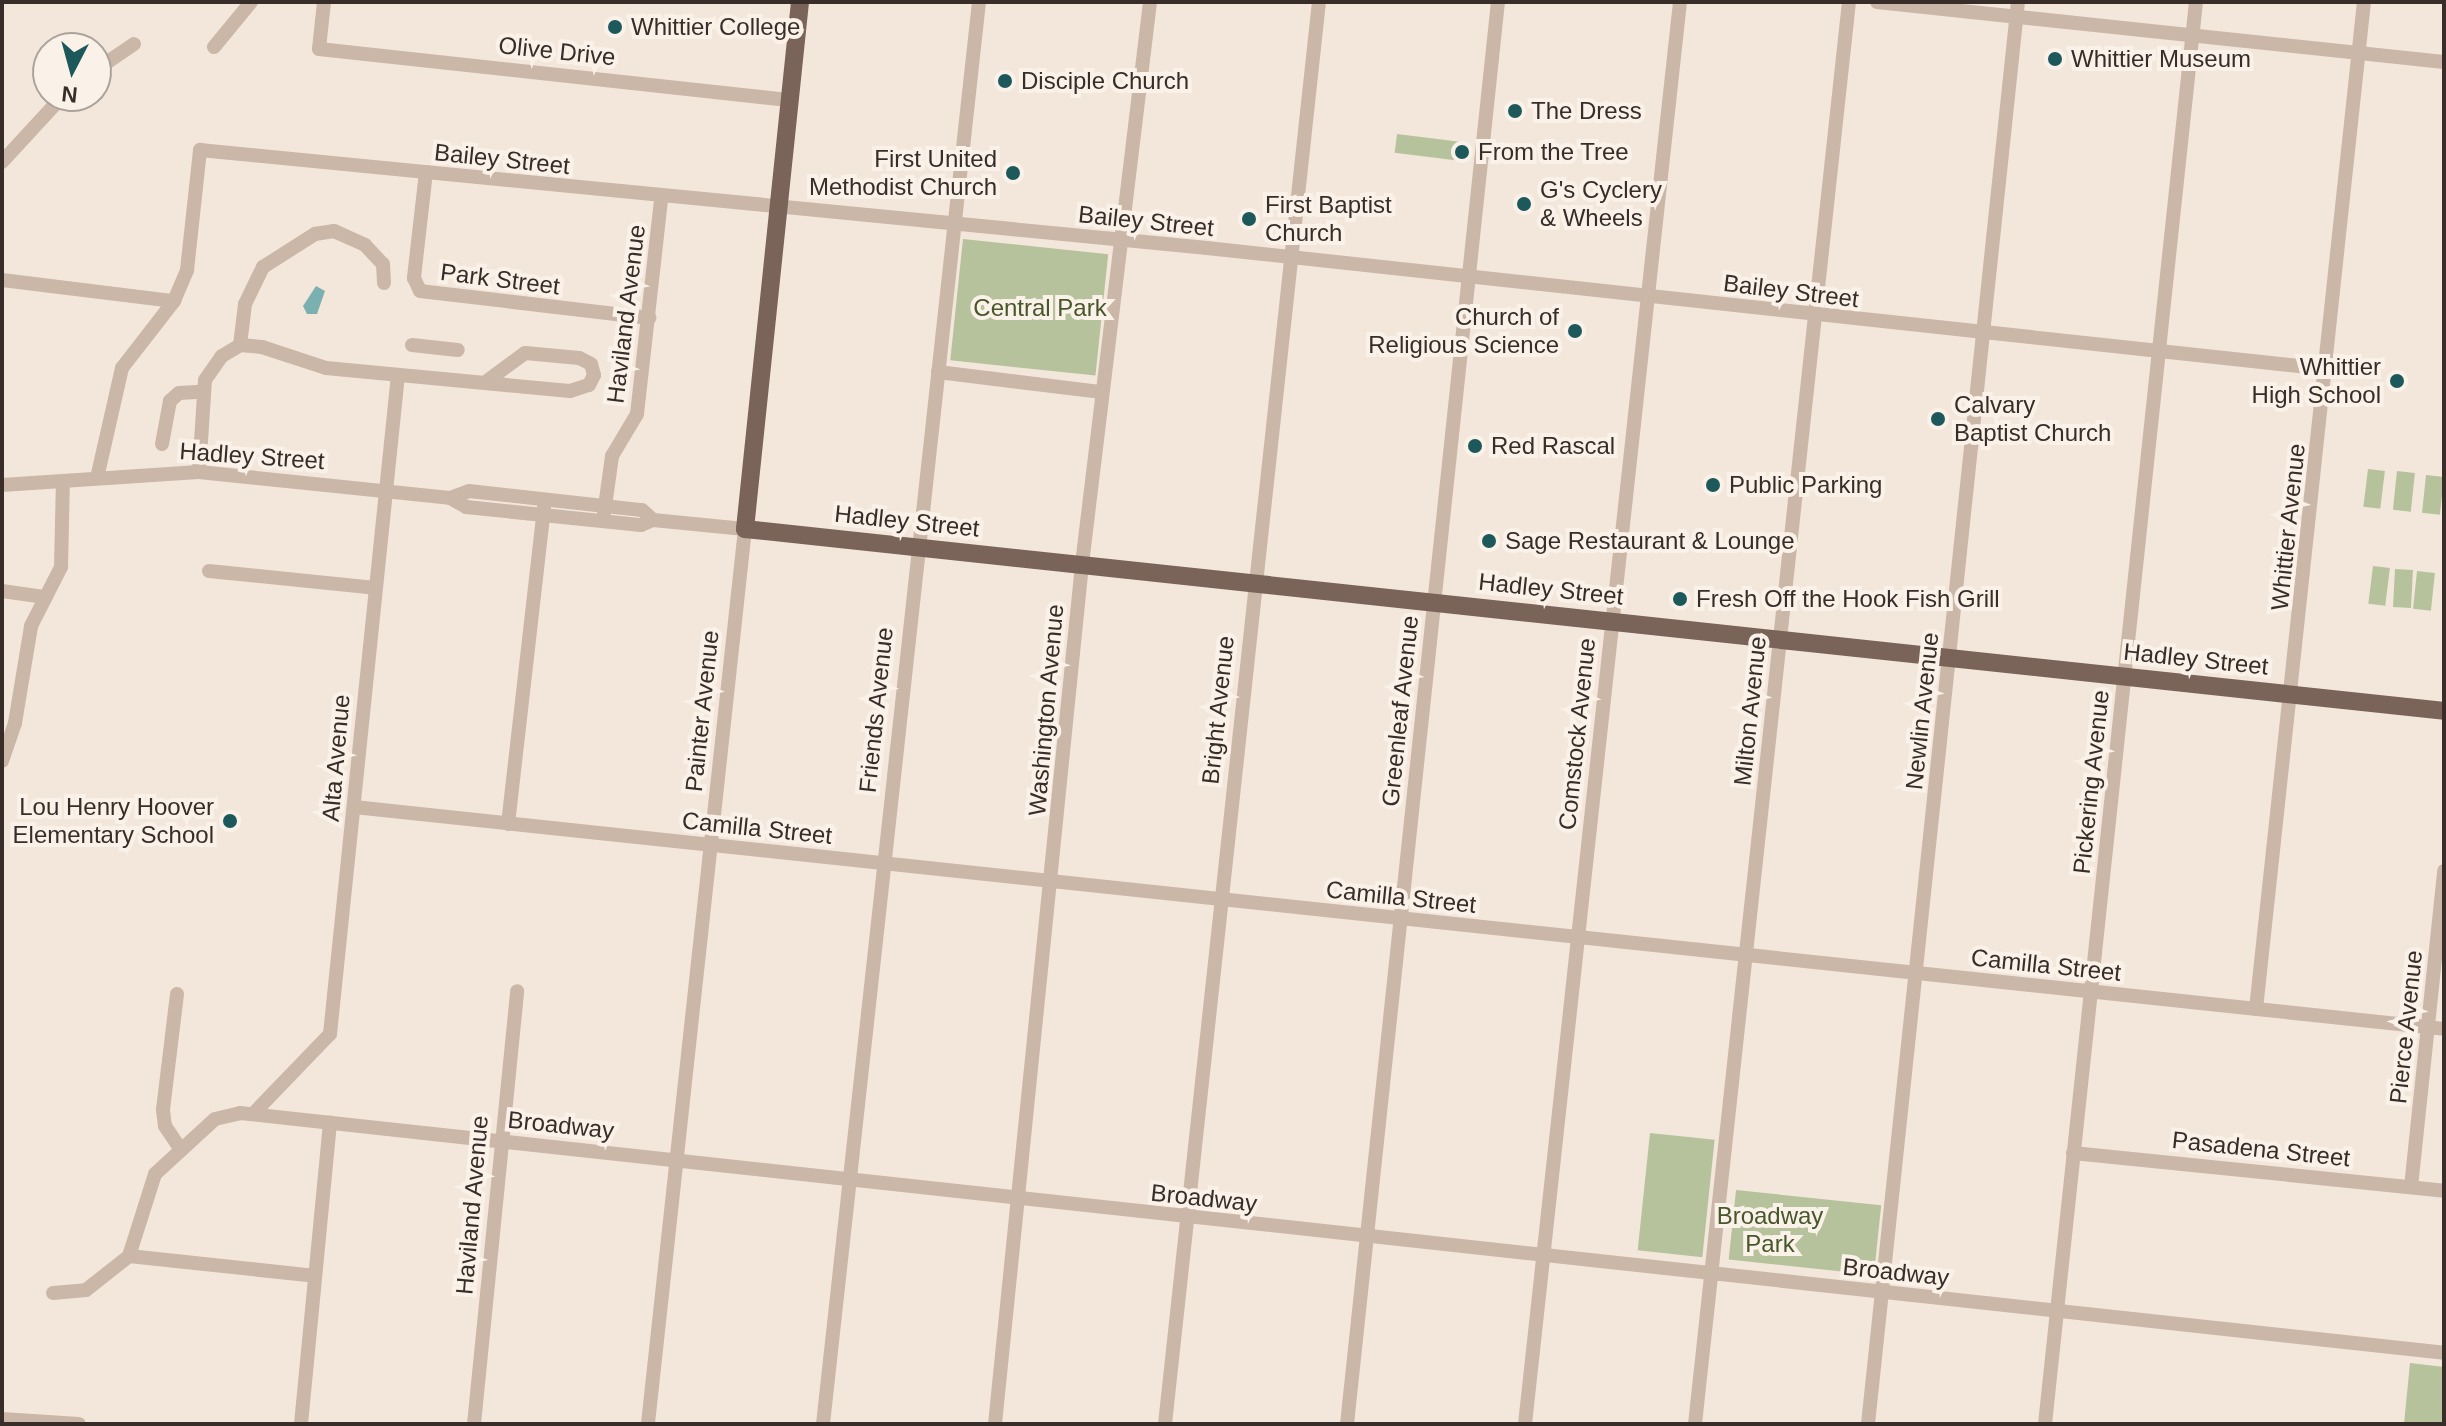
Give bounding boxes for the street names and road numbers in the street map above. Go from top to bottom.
street label: Olive Drive [497,31,617,71]
street label: Bailey Street [433,138,571,180]
street label: Bailey Street [1077,200,1215,242]
street label: Haviland Avenue [601,222,651,406]
street label: Park Street [439,257,561,301]
street label: Bailey Street [1722,268,1860,314]
street label: Hadley Street [178,437,326,475]
street label: Whittier Avenue [2265,441,2311,613]
street label: Hadley Street [833,499,981,543]
street label: Hadley Street [1477,567,1625,611]
street label: Washington Avenue [1022,602,1070,818]
street label: Greenleaf Avenue [1376,614,1424,808]
street label: Friends Avenue [853,625,899,795]
street label: Painter Avenue [679,628,725,794]
street label: Newlin Avenue [1899,630,1945,792]
street label: Bright Avenue [1196,634,1240,786]
street label: Milton Avenue [1728,634,1772,788]
street label: Comstock Avenue [1553,636,1601,832]
street label: Hadley Street [2122,637,2270,681]
street label: Pickering Avenue [2067,688,2115,876]
street label: Alta Avenue [316,692,356,824]
street label: Camilla Street [681,806,833,850]
street label: Camilla Street [1325,875,1477,919]
street label: Camilla Street [1970,943,2122,987]
street label: Pierce Avenue [2384,948,2428,1106]
street label: Broadway [506,1105,616,1145]
street label: Haviland Avenue [450,1114,494,1296]
street label: Pasadena Street [2171,1125,2351,1173]
street label: Broadway [1149,1178,1259,1218]
street label: Broadway [1841,1252,1951,1292]

